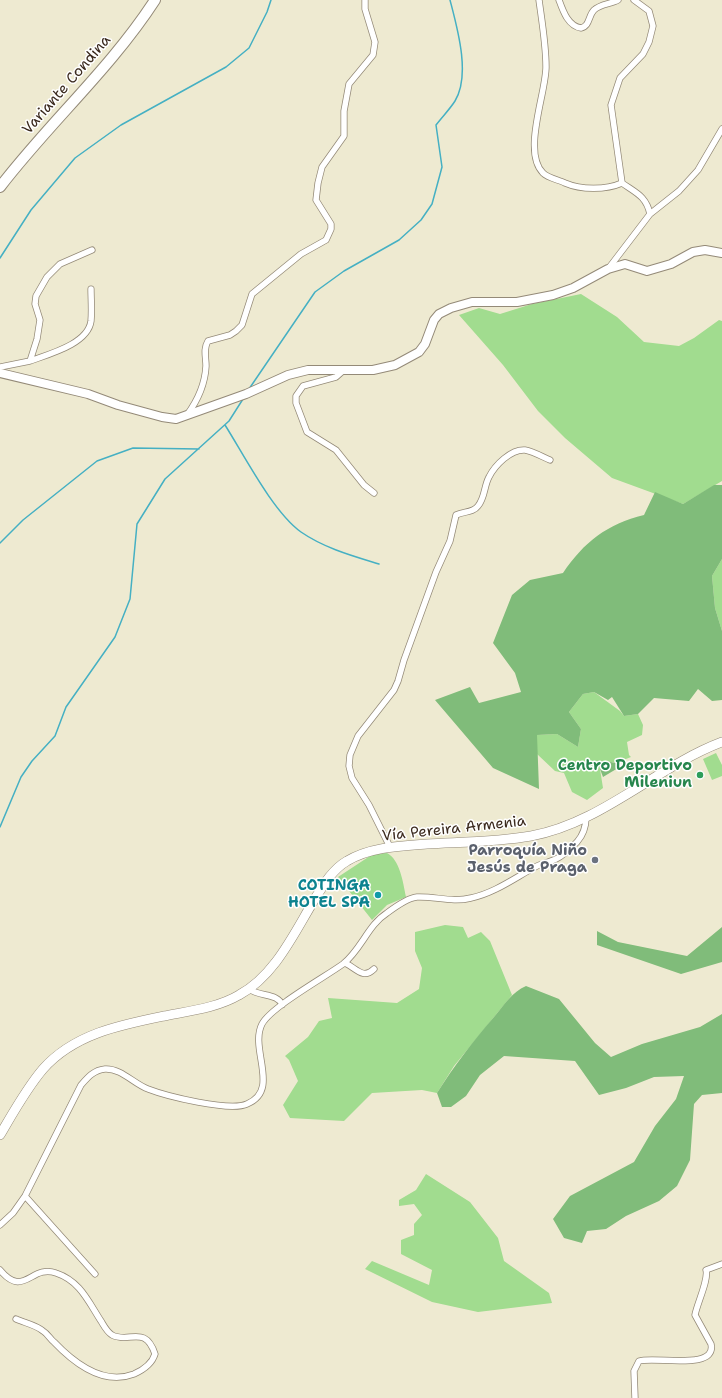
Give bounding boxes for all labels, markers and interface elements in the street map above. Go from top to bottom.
street label: Variante Condina [19,32,115,138]
place label: Centro Deportivo Mileniun [558,757,692,792]
marker: Centro Deportivo Mileniun [695,770,705,780]
street label: Vía Pereira Armenia [381,812,527,846]
place label: Parroquía Niño Jesús de Praga [467,842,587,877]
marker: Parroquía Niño Jesús de Praga [590,855,600,865]
place label: COTINGA HOTEL SPA [288,877,370,912]
marker: COTINGA HOTEL SPA [373,890,383,900]

